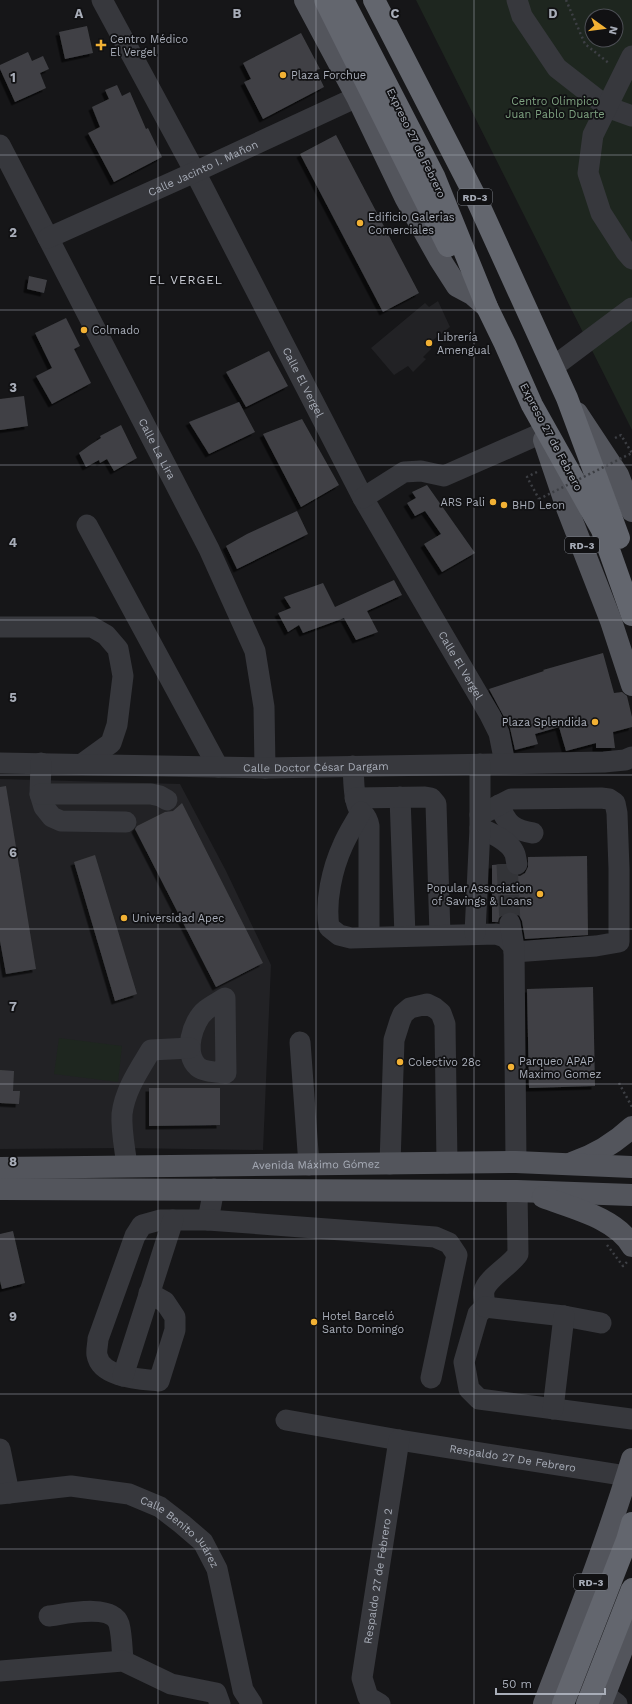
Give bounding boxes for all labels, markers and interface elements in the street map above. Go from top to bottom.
text: A [75,6,84,21]
text: B [233,6,242,21]
text: C [391,6,400,21]
text: D [548,6,558,21]
north arrow [584,8,624,48]
text: N [606,25,621,36]
place label: Centro Médico El Vergel [110,33,188,59]
marker: Centro Médico El Vergel [95,39,107,51]
place label: Plaza Forchue [291,69,366,82]
text: 1 [10,70,16,85]
marker: Plaza Forchue [278,70,288,80]
street label: Expreso 27 de Febrero [384,86,448,200]
park label: Centro Olímpico Juan Pablo Duarte [505,95,605,121]
street label: Calle Jacinto I. Mañon [146,137,260,199]
road number: RD-3 [458,189,492,205]
place label: Edificio Galerias Comerciales [368,211,455,237]
marker: Edificio Galerias Comerciales [355,218,365,228]
text: 2 [9,225,17,240]
district label: EL VERGEL [149,273,223,287]
place label: Colmado [92,324,140,337]
marker: Colmado [79,325,89,335]
place label: Librería Amengual [437,331,491,357]
marker: Librería Amengual [424,338,434,348]
street label: Calle El Vergel [280,345,327,420]
text: 3 [9,380,17,395]
street label: Expreso 27 de Febrero [517,381,585,493]
street label: Calle La Lira [136,416,178,482]
place label: ARS Pali [440,496,485,509]
marker: ARS Pali [488,497,498,507]
place label: BHD Leon [512,499,565,512]
marker: BHD Leon [499,500,509,510]
text: 4 [9,535,18,550]
road number: RD-3 [565,537,599,553]
street label: Calle El Vergel [436,629,486,702]
text: 5 [9,690,17,705]
place label: Plaza Splendida [502,716,587,729]
marker: Plaza Splendida [590,717,600,727]
street label: Calle Doctor César Dargam [243,759,389,775]
text: 6 [9,845,17,860]
place label: Popular Association of Savings & Loans [427,882,532,908]
marker: Popular Association of Savings & Loans [535,889,545,899]
place label: Universidad Apec [132,912,225,925]
marker: Universidad Apec [119,913,129,923]
text: 7 [9,999,17,1014]
place label: Parqueo APAP Maximo Gomez [519,1055,602,1081]
place label: Colectivo 28c [408,1056,481,1069]
marker: Colectivo 28c [395,1057,405,1067]
marker: Parqueo APAP Maximo Gomez [506,1062,516,1072]
text: 8 [9,1154,17,1169]
street label: Avenida Máximo Gómez [252,1157,380,1172]
text: 9 [9,1309,17,1324]
place label: Hotel Barceló Santo Domingo [322,1310,404,1336]
marker: Hotel Barceló Santo Domingo [309,1317,319,1327]
street label: Respaldo 27 De Febrero [449,1442,577,1474]
street label: Calle Benito Juárez [138,1493,222,1570]
street label: Respaldo 27 de Febrero 2 [361,1507,395,1645]
road number: RD-3 [574,1574,608,1590]
scale bar [496,1670,605,1696]
text: 50 m [502,1677,532,1691]

